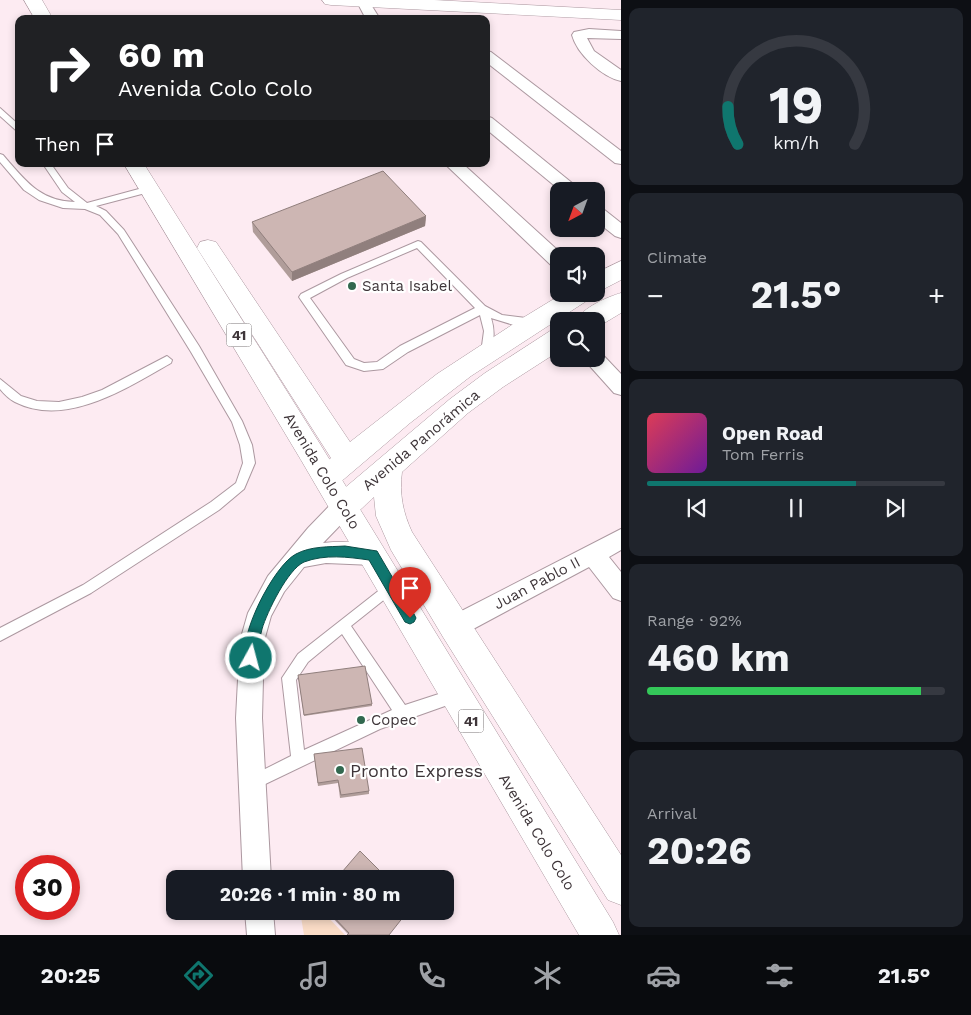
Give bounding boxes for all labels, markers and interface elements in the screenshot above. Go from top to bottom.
text: 60 m [118,34,205,76]
icon: right [35,35,100,100]
text: 19 [769,75,823,136]
text: Avenida Colo Colo [118,76,313,101]
icon: arrive [91,130,119,158]
text: km/h [773,132,819,153]
text: Then [35,133,81,156]
north arrow [550,182,605,238]
map controls [550,182,605,367]
button: sound [550,247,605,302]
text: Climate [647,248,707,267]
text: 21.5° [750,273,842,317]
place label: Santa Isabel [362,277,452,295]
text: − [647,279,664,312]
text: + [928,279,945,312]
marker: Santa Isabel [346,280,358,292]
button: search [550,312,605,367]
road number: 41 [226,324,252,346]
street label: Avenida Panorámica [359,385,484,494]
street label: Avenida Colo Colo [280,409,364,533]
text: Open Road [722,422,823,445]
text: Tom Ferris [722,445,804,464]
icon: previous [683,494,711,522]
icon: pause [782,494,810,522]
icon: next [881,494,909,522]
street label: Juan Pablo II [491,553,583,613]
pin [389,567,431,618]
icon: arrive [396,574,424,602]
text: Range · 92% [647,611,742,630]
position arrow [224,631,276,683]
text: 460 km [647,636,790,680]
road number: 41 [458,709,484,732]
place label: Copec [371,711,417,729]
marker: Copec [355,714,367,726]
place label: Pronto Express [350,760,483,781]
marker: Pronto Express [334,764,346,776]
street label: Avenida Colo Colo [495,770,579,894]
text: Arrival [647,804,697,823]
text: 20:26 [647,829,752,873]
speed limit sign: 30 [15,855,80,920]
text: 20:26 · 1 min · 80 m [220,883,400,906]
icon: directions [181,958,216,993]
icon: music [297,958,332,993]
icon: phone [414,958,449,993]
icon: climate [530,958,565,993]
icon: car [646,958,681,993]
icon: filters [762,958,797,993]
text: 20:25 [41,963,100,988]
text: 21.5° [878,963,930,988]

